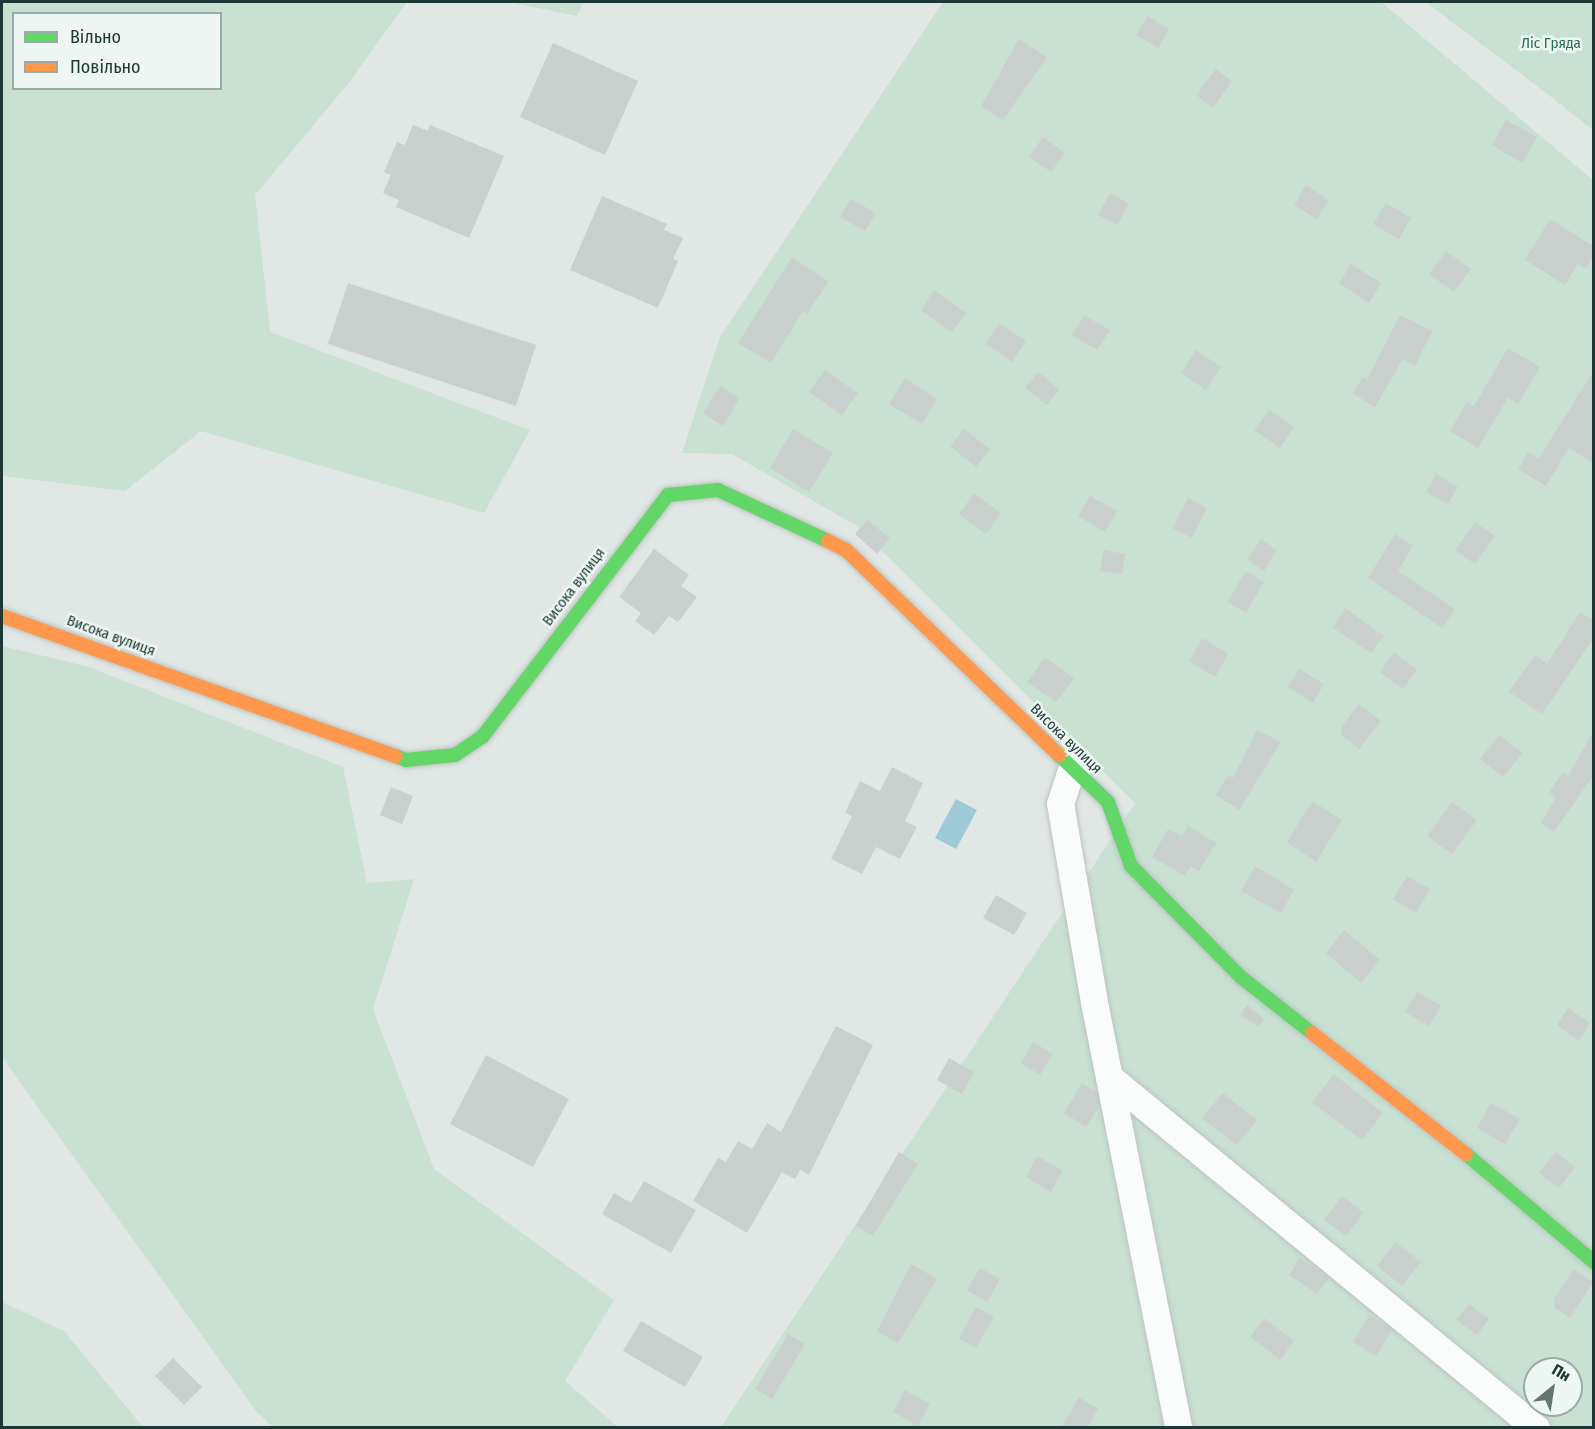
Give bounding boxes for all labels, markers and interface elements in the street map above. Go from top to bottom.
legend [12,12,222,90]
text: Вільно [70,26,121,48]
park label: Ліс Гряда [1521,35,1581,53]
text: Повільно [70,56,141,78]
street label: Висока вулиця [539,544,609,630]
street label: Висока вулиця [64,612,158,660]
street label: Висока вулиця [1026,700,1106,778]
north arrow [1523,1357,1583,1417]
text: Пн [1549,1360,1574,1385]

